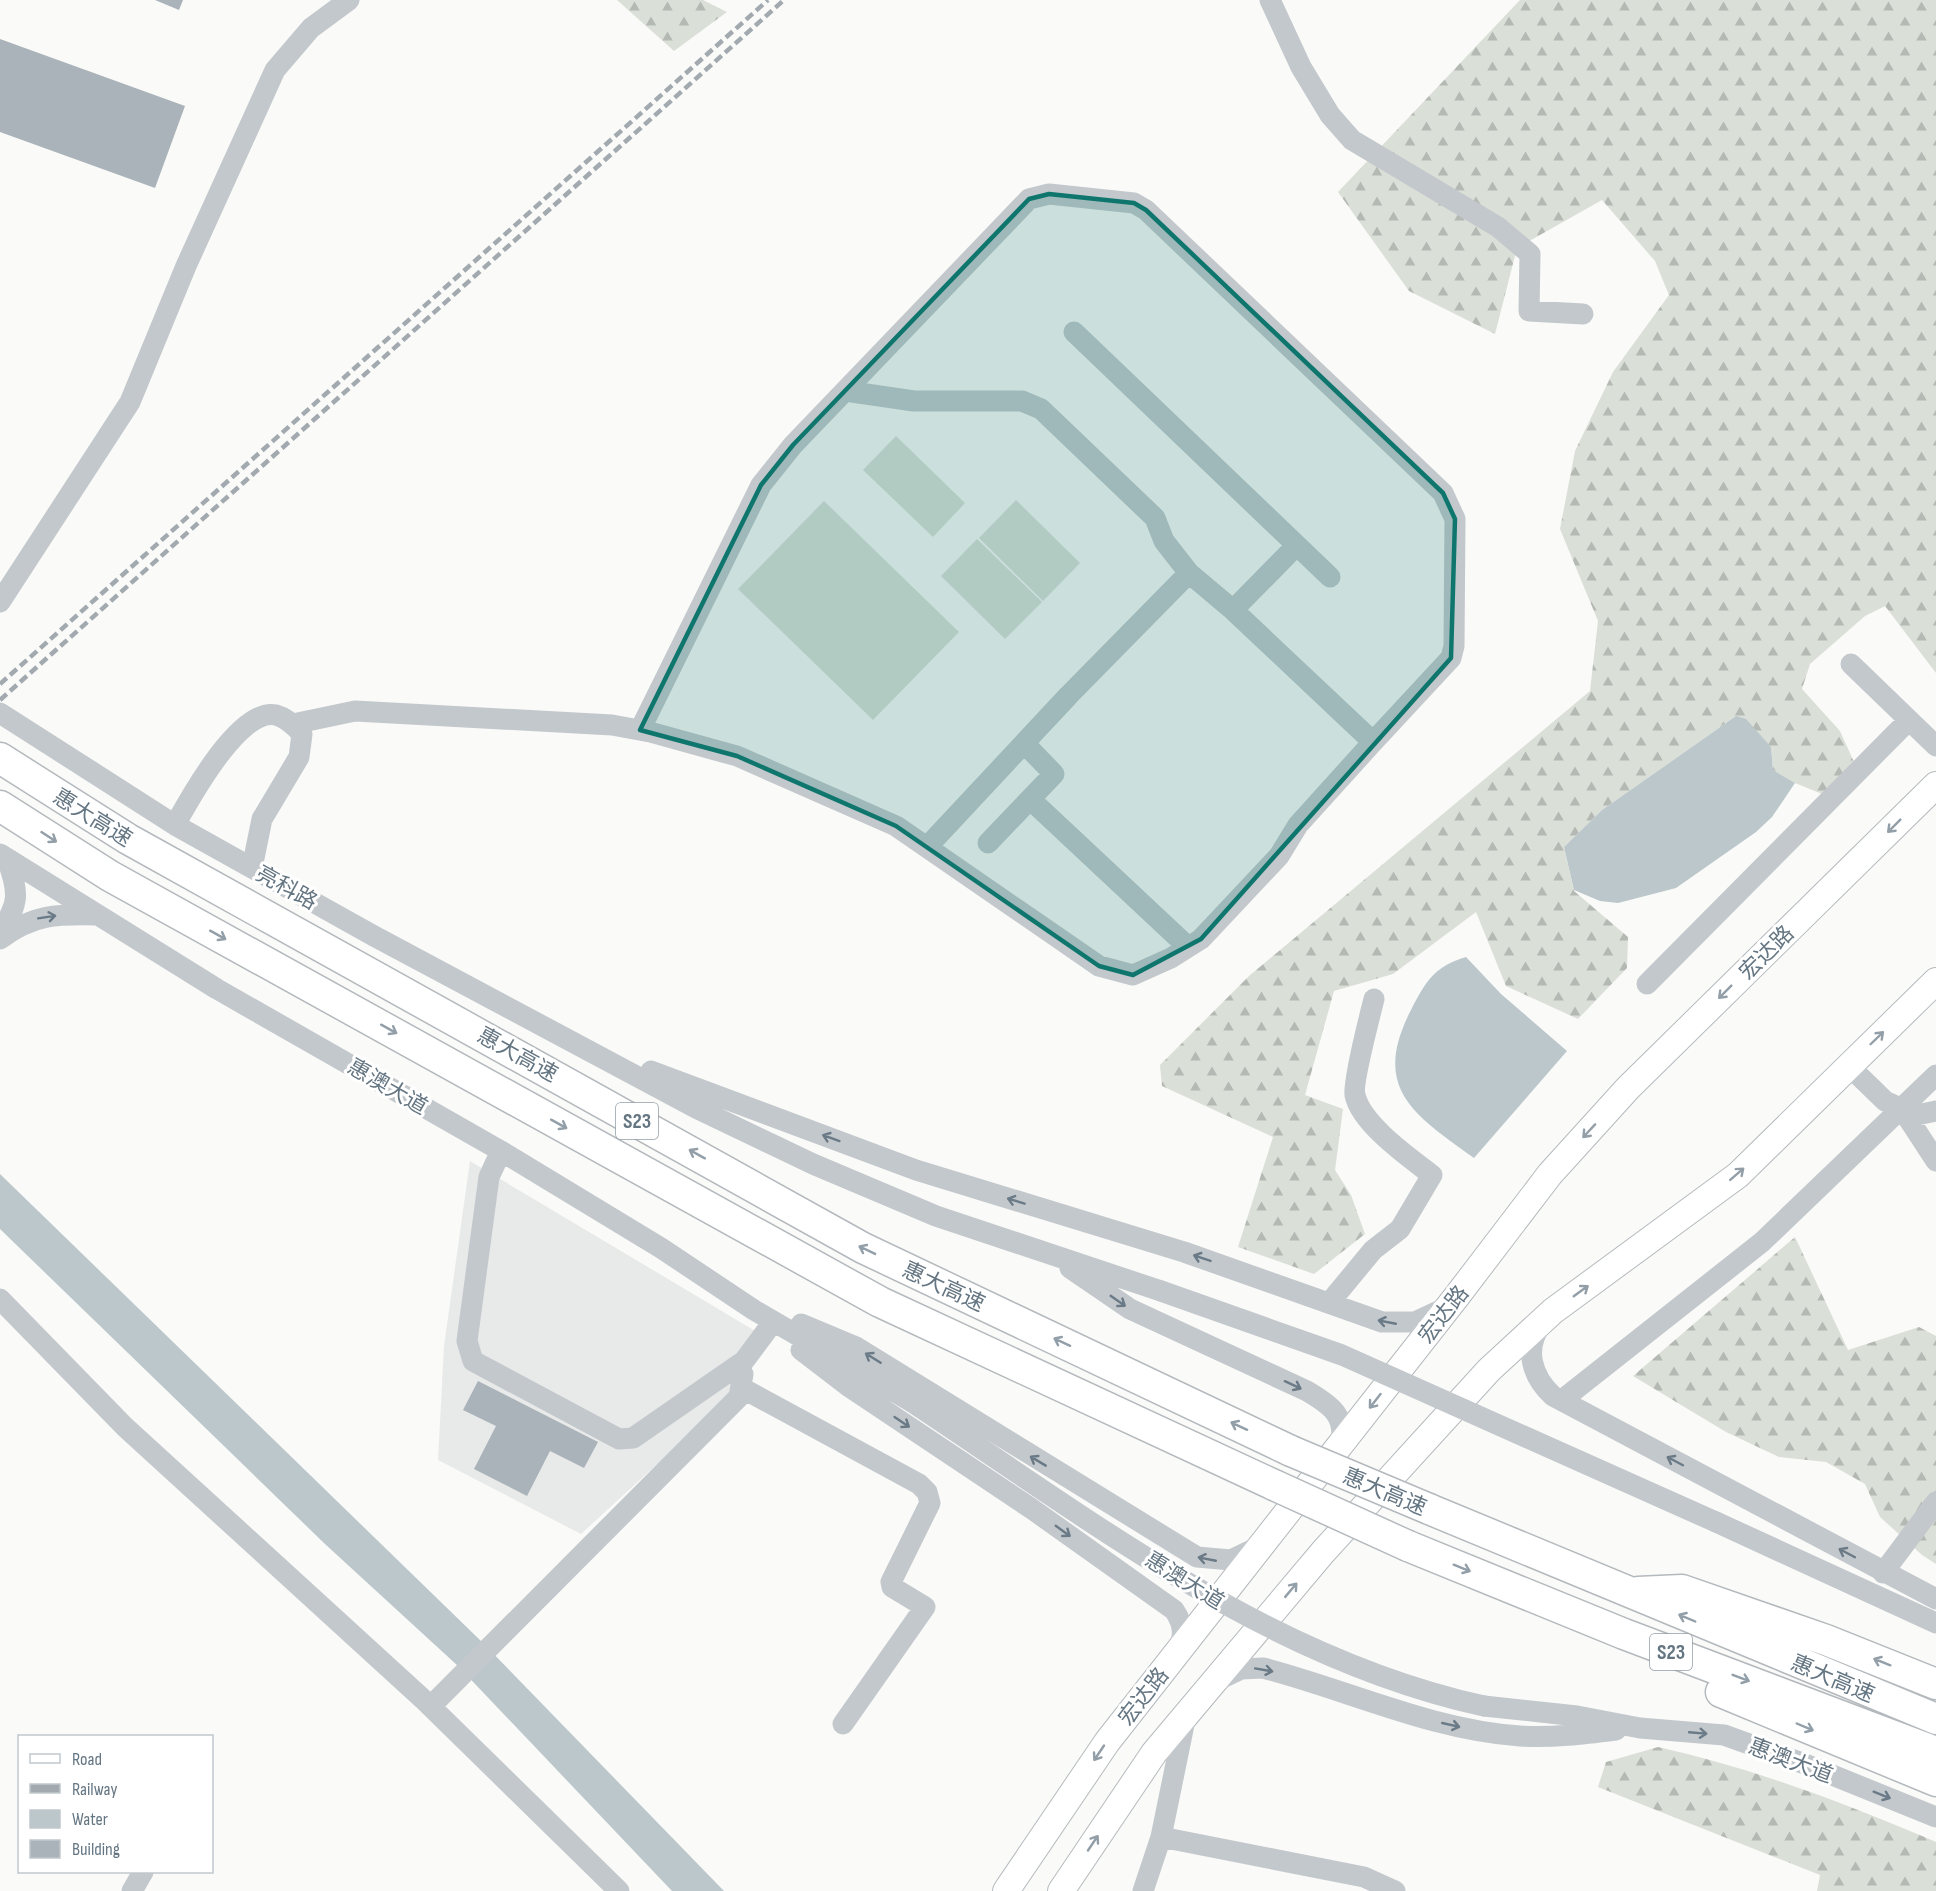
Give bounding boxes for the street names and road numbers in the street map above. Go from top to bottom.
street label: 惠大高速 [48,784,137,853]
street label: 亮科路 [251,861,322,916]
street label: 宏达路 [1734,920,1800,986]
street label: 惠大高速 [472,1022,562,1088]
street label: 惠澳大道 [342,1054,432,1121]
road number: S23 [616,1103,658,1139]
street label: 惠大高速 [898,1257,989,1318]
street label: 宏达路 [1413,1281,1475,1349]
street label: 惠大高速 [1339,1463,1430,1522]
street label: 惠澳大道 [1140,1547,1229,1616]
road number: S23 [1650,1634,1692,1670]
street label: 惠大高速 [1787,1650,1878,1709]
street label: 宏达路 [1113,1663,1175,1731]
street label: 惠澳大道 [1745,1733,1836,1790]

